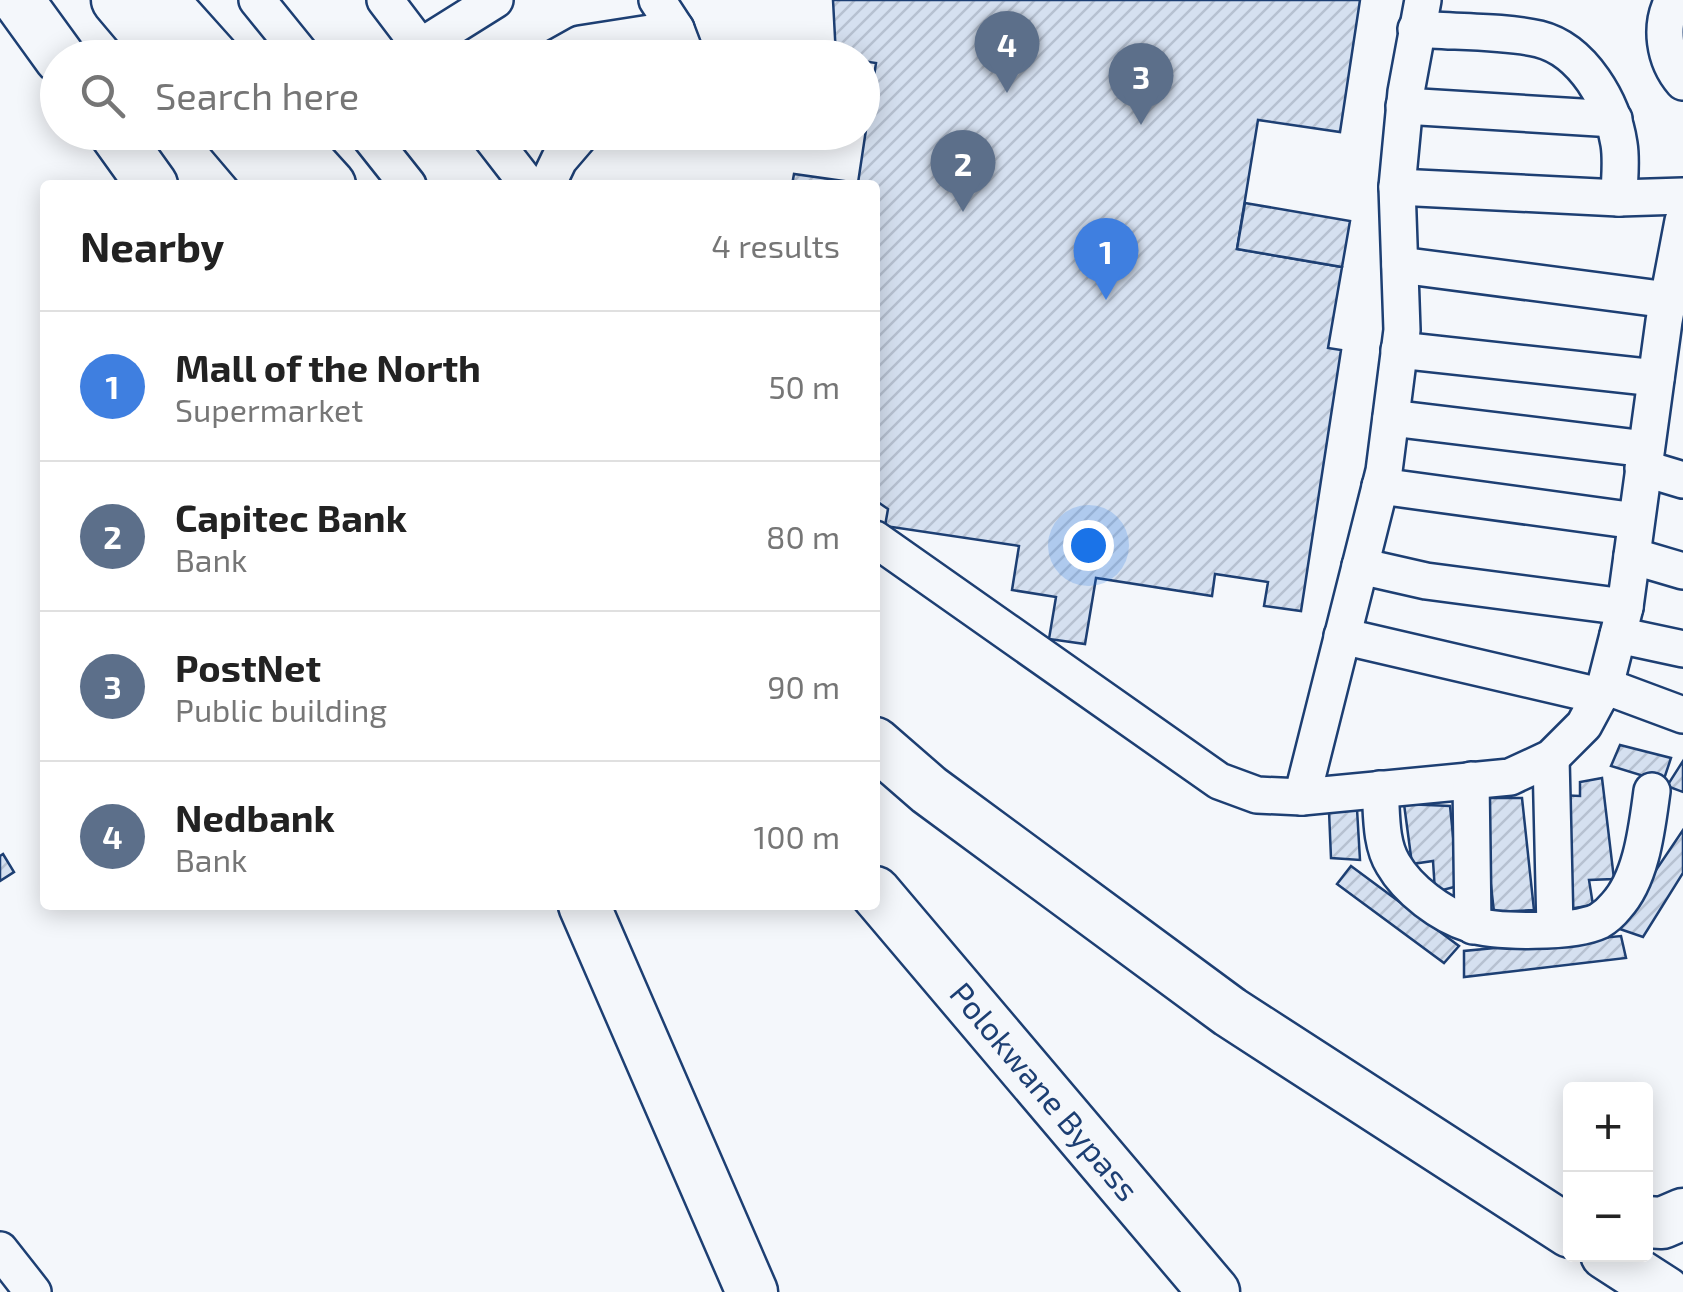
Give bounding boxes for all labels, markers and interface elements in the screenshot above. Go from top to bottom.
pin: 4 [974,11,1040,93]
search box [40,40,880,150]
pin: 3 [1108,42,1174,125]
icon: search [75,68,130,123]
text: Search here [155,72,359,118]
pin: 2 [930,130,996,212]
pin: 1 [1074,218,1138,300]
text: Nearby [80,220,224,270]
text: 4 results [711,226,840,264]
text: Mall of the North [175,344,481,390]
text: 1 [106,367,119,405]
text: 50 m [768,367,840,405]
text: Supermarket [175,390,363,428]
text: Capitec Bank [175,494,407,540]
text: 2 [103,517,122,555]
text: 80 m [766,517,840,555]
your location [1063,520,1114,571]
text: Bank [175,540,247,578]
text: PostNet [175,644,321,690]
text: 3 [103,667,122,705]
text: 90 m [767,667,840,705]
text: Public building [175,690,387,728]
text: Nedbank [175,794,335,840]
text: 4 [102,817,123,855]
text: 100 m [754,817,840,855]
text: Bank [175,840,247,878]
street label: Polokwane Bypass [943,974,1148,1207]
map controls [1563,1082,1653,1262]
button: + [1563,1082,1653,1172]
button: − [1563,1172,1653,1262]

